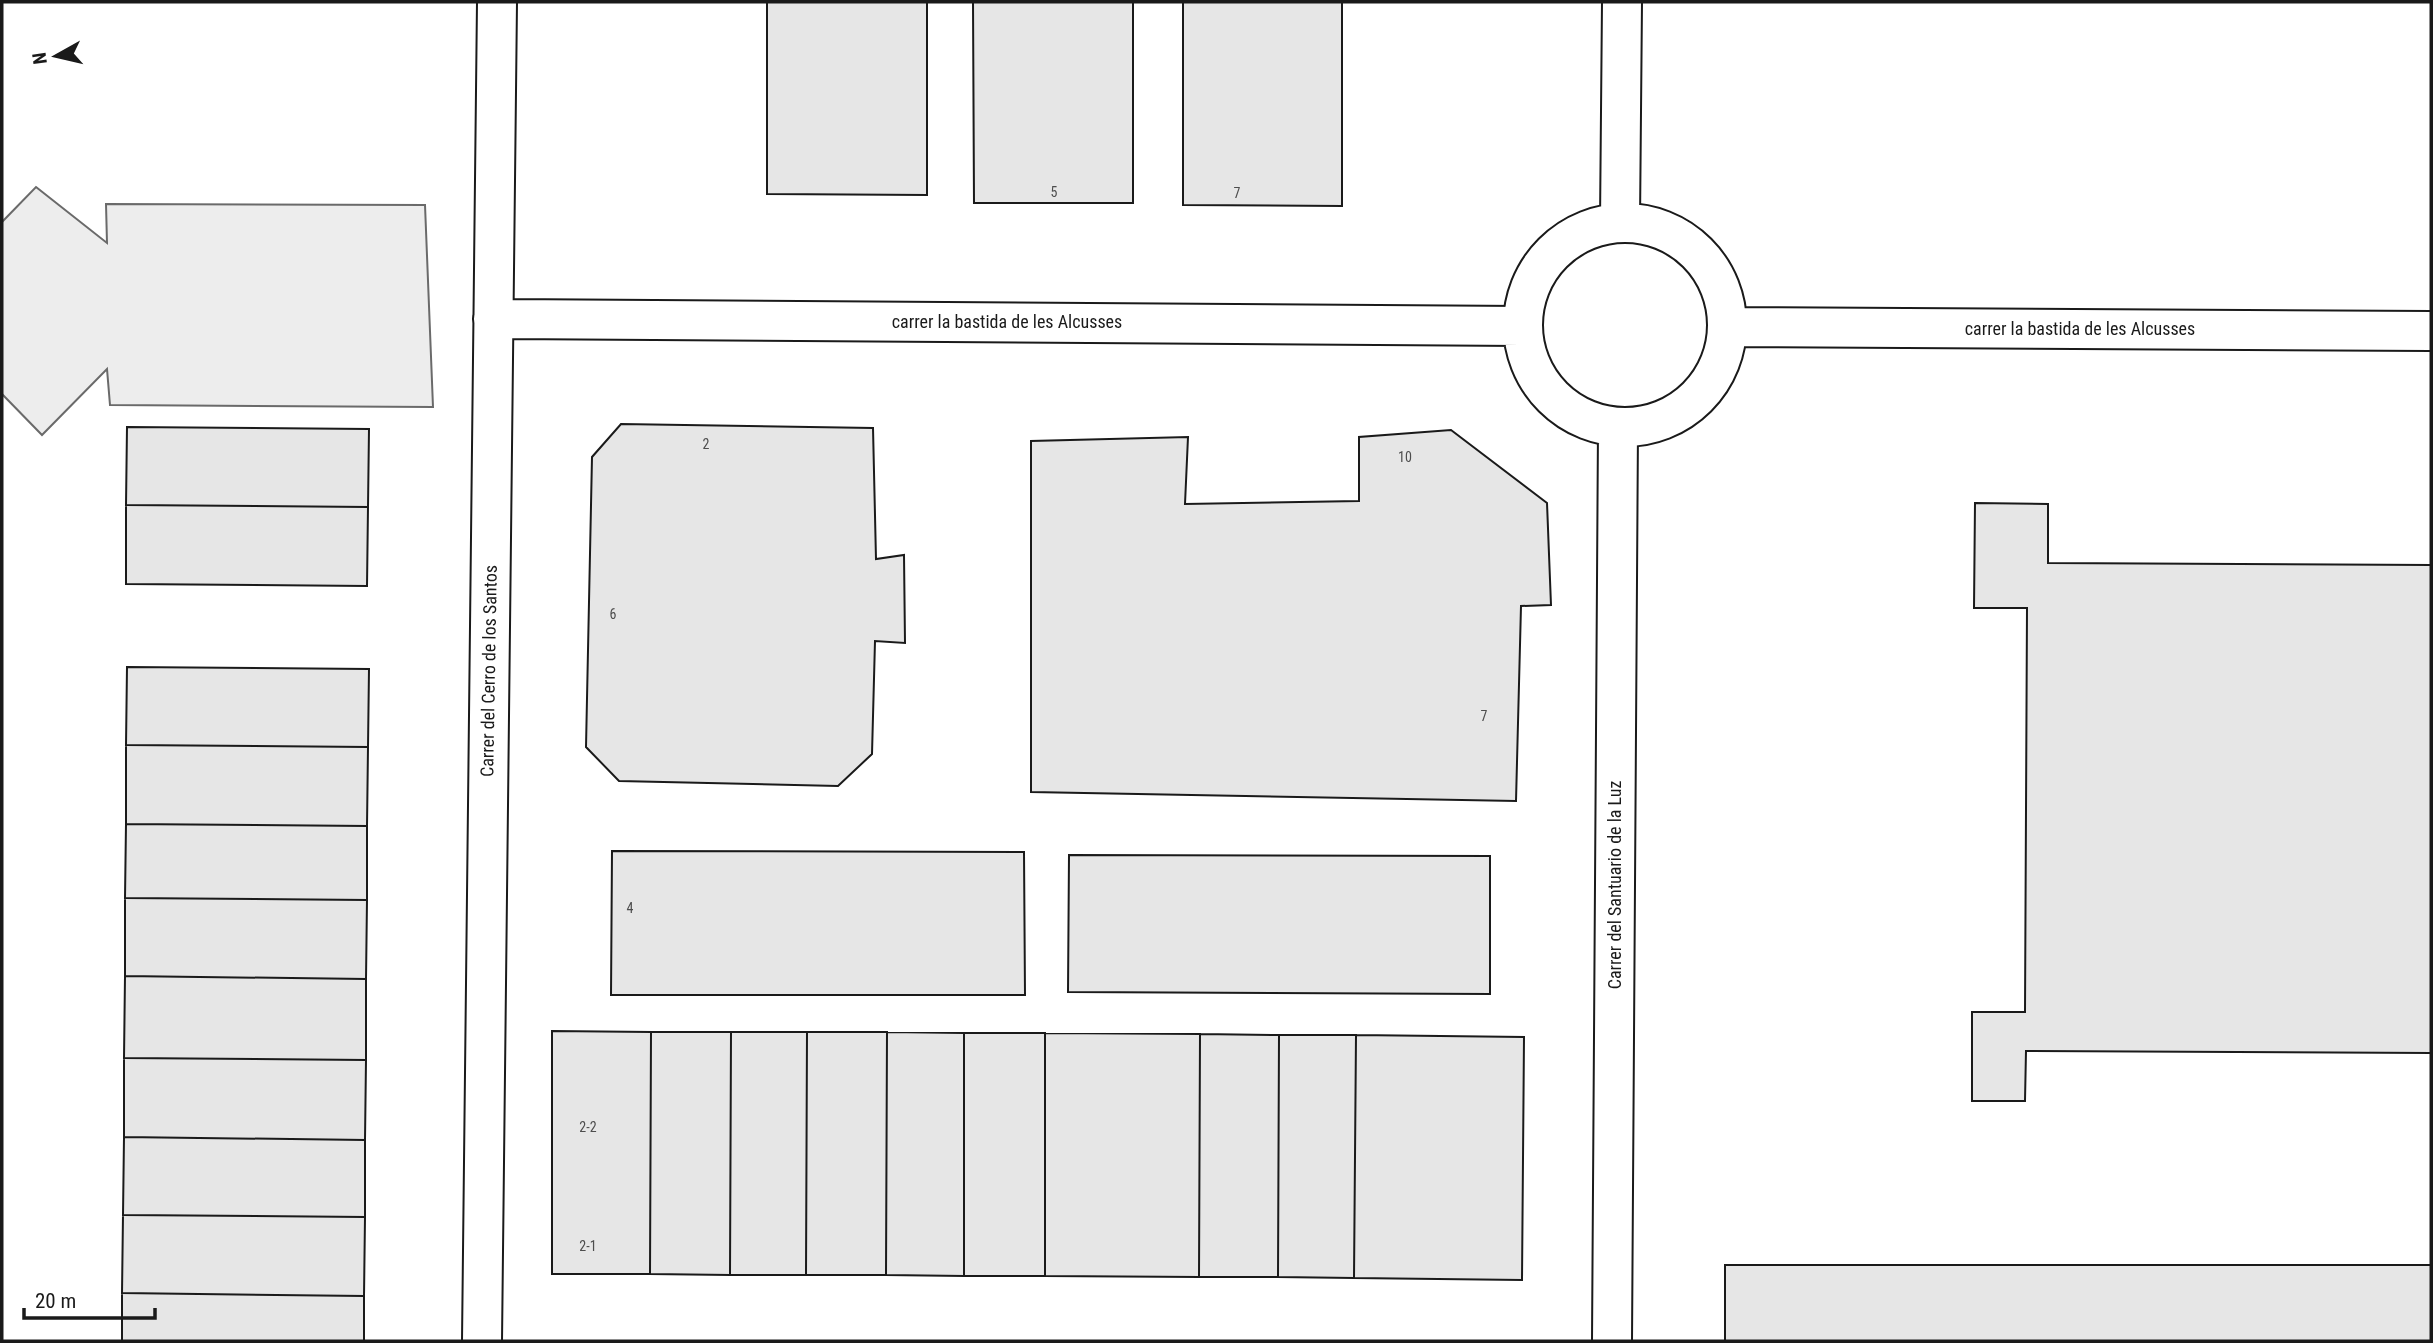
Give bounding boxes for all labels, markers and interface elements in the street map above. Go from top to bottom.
north arrow [21,21,91,91]
text: N [27,51,52,66]
house number: 5 [1051,184,1058,200]
house number: 7 [1234,185,1241,201]
street label: carrer la bastida de les Alcusses [892,311,1122,332]
street label: carrer la bastida de les Alcusses [1965,318,2195,339]
house number: 2 [703,436,710,452]
house number: 10 [1398,449,1412,465]
street label: Carrer del Cerro de los Santos [476,565,501,777]
house number: 6 [610,606,617,622]
house number: 7 [1481,708,1488,724]
street label: Carrer del Santuario de la Luz [1604,781,1625,989]
house number: 4 [627,900,634,916]
house number: 2-2 [579,1119,597,1135]
house number: 2-1 [579,1238,597,1254]
scale bar [24,1276,156,1320]
text: 20 m [35,1289,76,1313]

